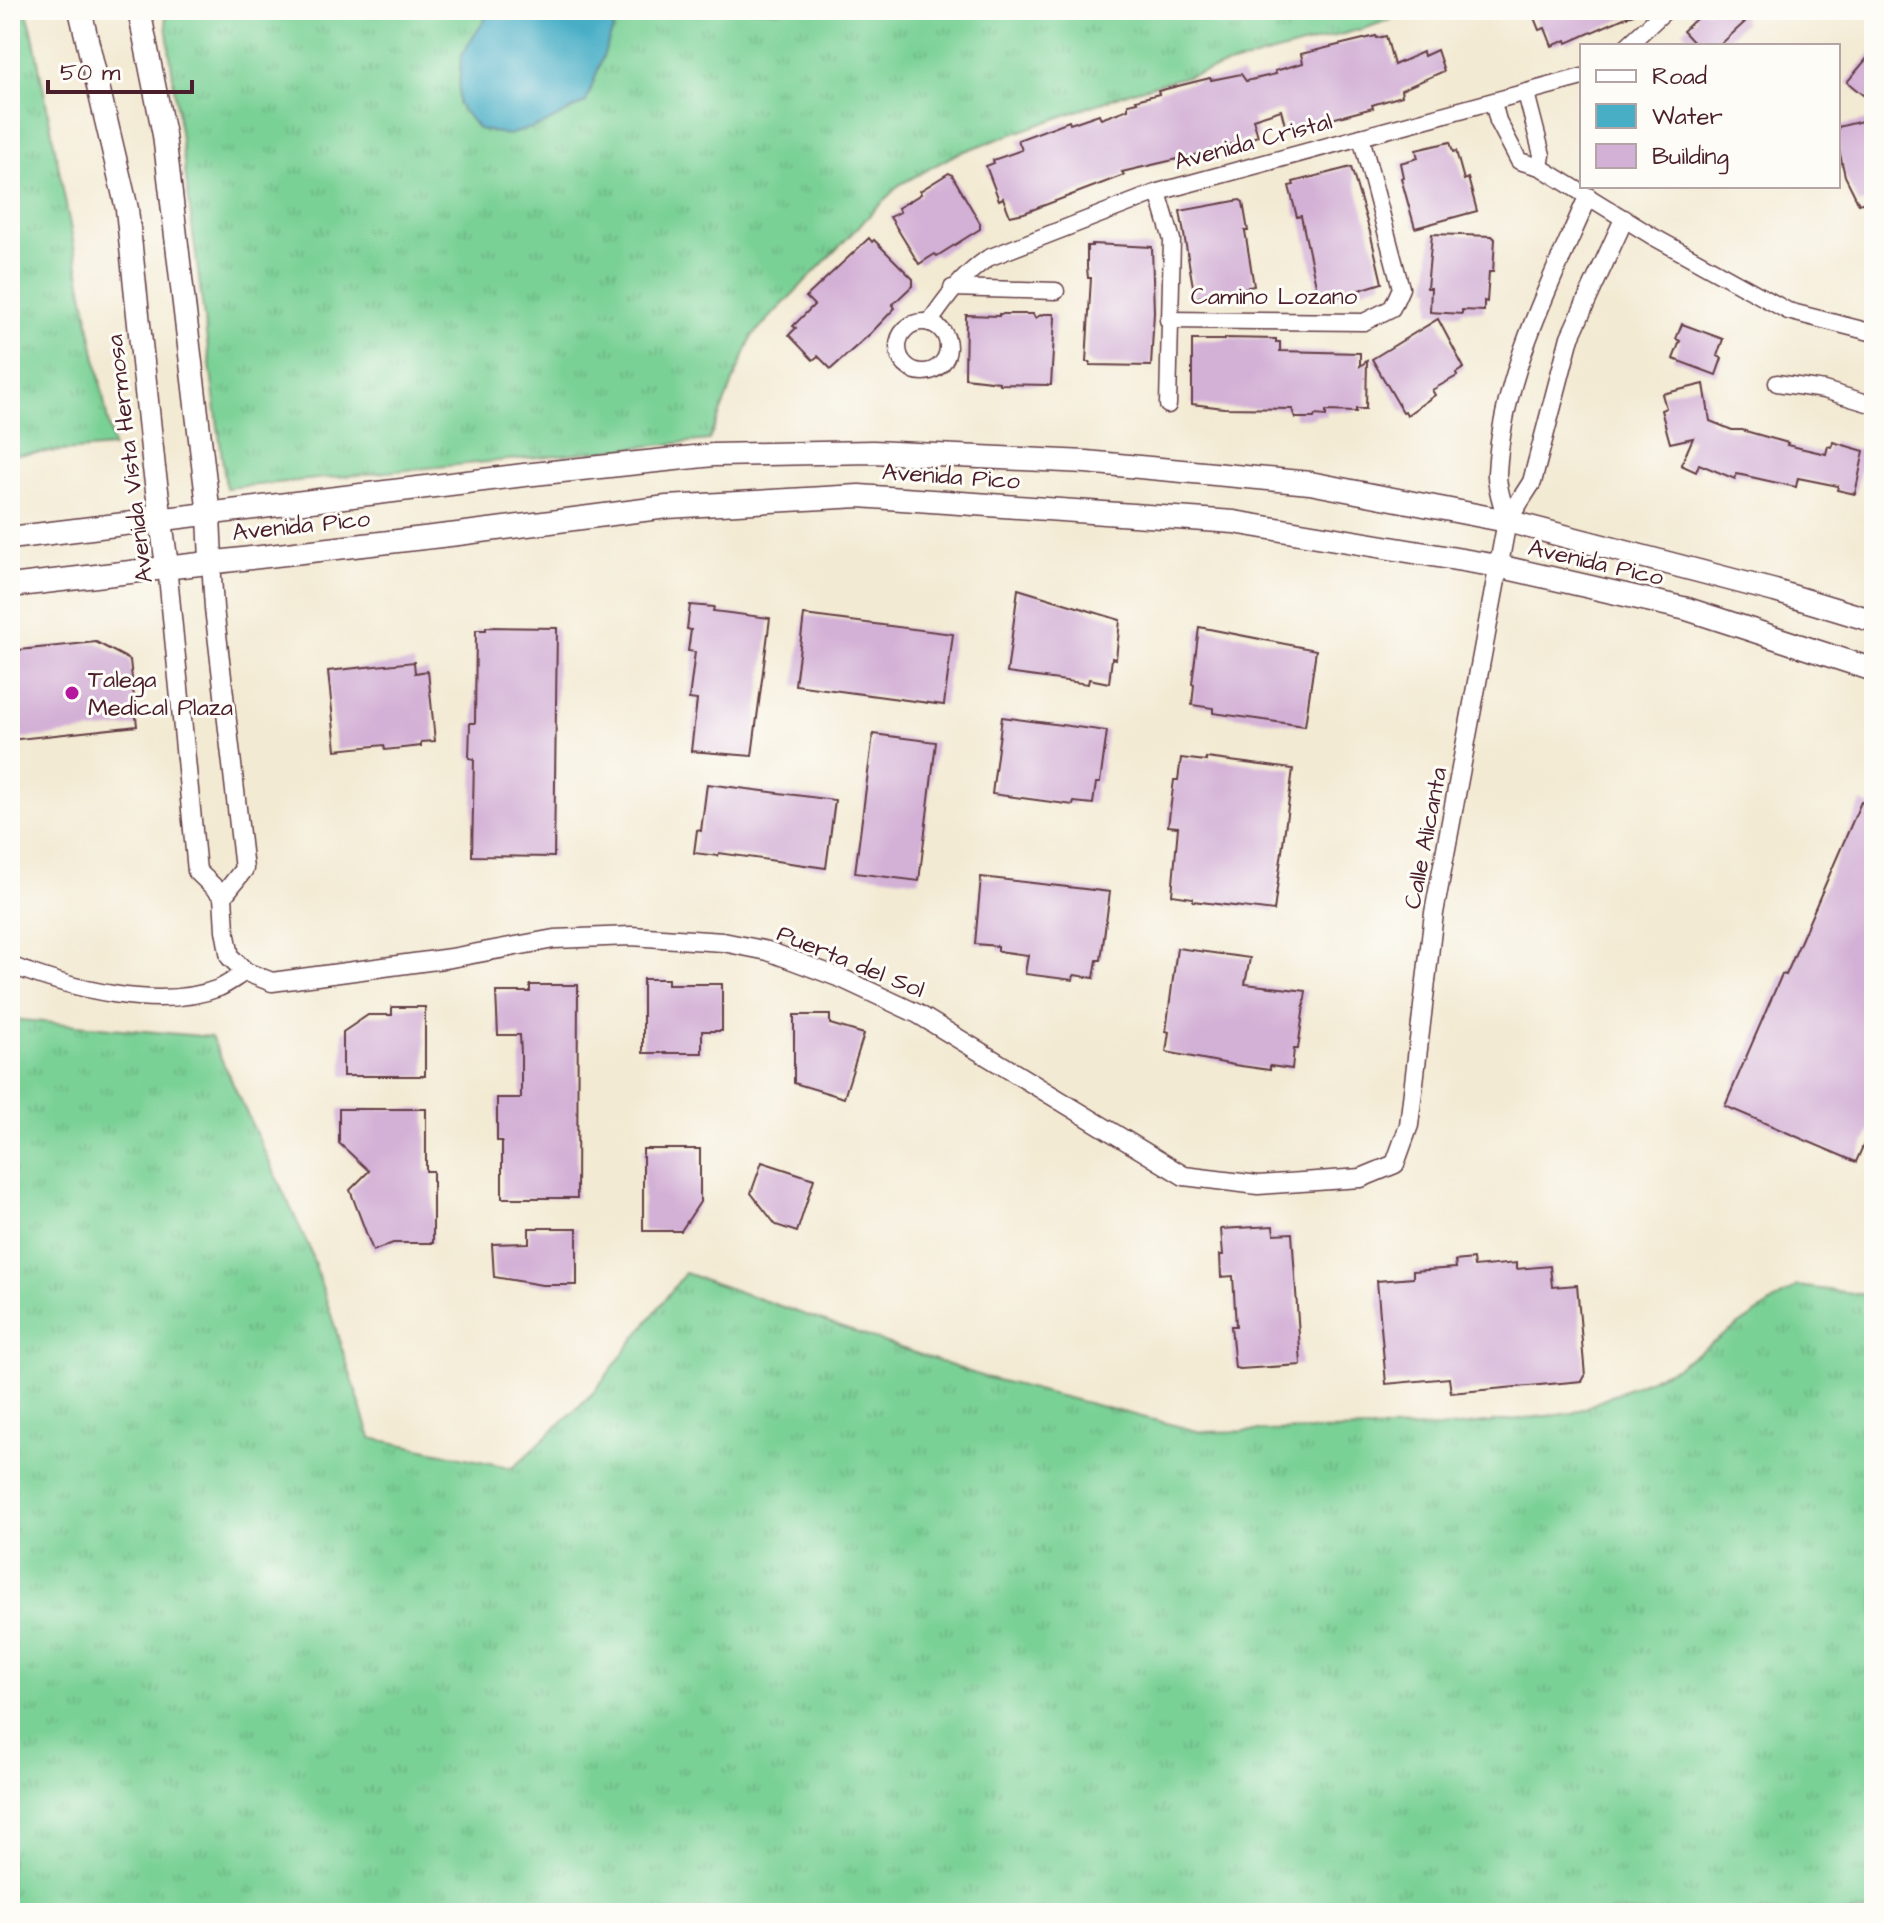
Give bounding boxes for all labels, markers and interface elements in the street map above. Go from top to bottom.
scale bar [48,44,192,94]
legend [1580,44,1840,188]
text: 50 m [60,56,121,90]
text: Road [1652,60,1707,94]
text: Water [1652,100,1723,134]
street label: Avenida Cristal [1171,105,1336,179]
text: Building [1652,140,1729,175]
street label: Camino Lozano [1191,280,1358,314]
street label: Avenida Vista Hermosa [98,333,162,585]
street label: Avenida Pico [881,455,1022,499]
street label: Avenida Pico [231,502,372,550]
street label: Avenida Pico [1525,531,1667,595]
place label: Talega Medical Plaza [88,663,233,725]
marker: Talega Medical Plaza [63,684,81,702]
street label: Calle Alicanta [1396,765,1456,912]
street label: Puerta del Sol [772,917,930,1007]

